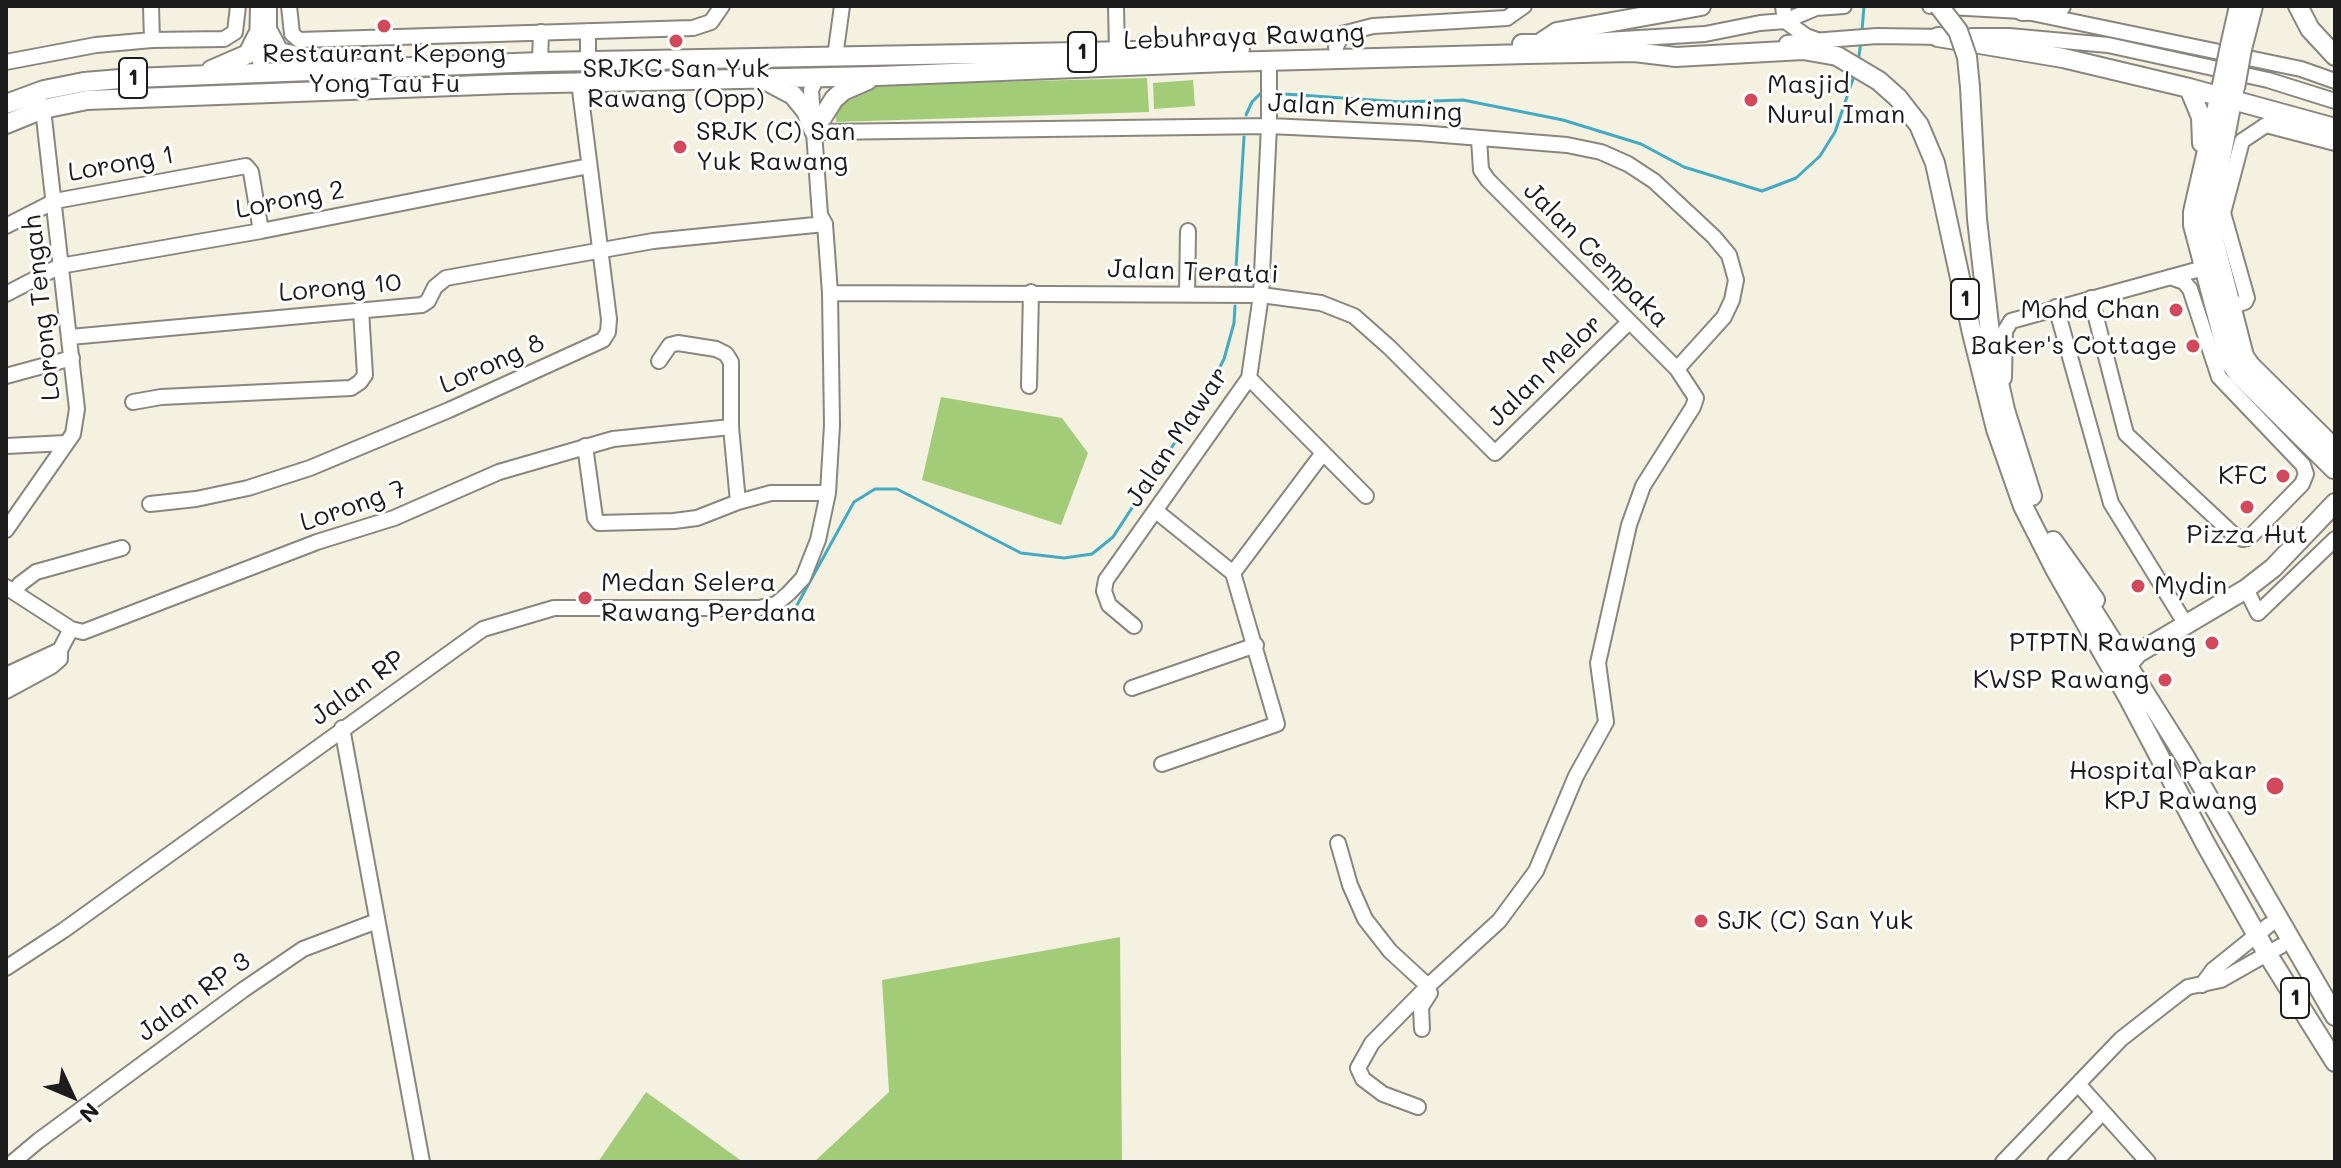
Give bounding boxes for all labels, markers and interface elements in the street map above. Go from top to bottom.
marker: Restaurant Kepong Yong Tau Fu [375,17,393,35]
street label: Lebuhraya Rawang [1123,17,1365,57]
marker: SRJKC San Yuk Rawang (Opp) [667,32,685,50]
road number: 1 [1068,32,1096,72]
place label: Restaurant Kepong Yong Tau Fu [262,38,506,100]
place label: SRJKC San Yuk Rawang (Opp) [583,53,769,114]
road number: 1 [119,58,147,98]
place label: Masjid Nurul Iman [1767,69,1905,130]
street label: Jalan Kemuning [1267,87,1463,129]
marker: Masjid Nurul Iman [1742,91,1760,109]
place label: SRJK (C) San Yuk Rawang [696,116,855,178]
marker: SRJK (C) San Yuk Rawang [671,138,689,156]
street label: Lorong 1 [66,139,176,189]
street label: Lorong 2 [233,174,347,226]
street label: Jalan Cempaka [1517,176,1675,334]
street label: Lorong Tengah [17,214,67,402]
street label: Jalan Teratai [1107,253,1279,291]
street label: Lorong 10 [277,267,403,309]
road number: 1 [1951,279,1979,319]
place label: Mohd Chan [2021,294,2160,326]
marker: Mohd Chan [2167,301,2185,319]
street label: Jalan Melor [1481,308,1609,434]
street label: Lorong 8 [435,327,549,401]
place label: Baker's Cottage [1971,330,2177,362]
marker: Baker's Cottage [2184,337,2202,355]
street label: Jalan Mawar [1119,361,1235,513]
place label: KFC [2218,460,2267,492]
marker: KFC [2274,467,2292,485]
street label: Lorong 7 [296,473,410,539]
marker: Pizza Hut [2238,498,2256,516]
place label: Pizza Hut [2186,519,2308,551]
place label: Medan Selera Rawang Perdana [601,567,816,628]
place label: Mydin [2154,570,2227,602]
marker: Mydin [2129,577,2147,595]
marker: Medan Selera Rawang Perdana [576,589,594,607]
place label: PTPTN Rawang [2009,627,2196,659]
marker: PTPTN Rawang [2203,634,2221,652]
street label: Jalan RP [305,644,411,732]
place label: KWSP Rawang [1973,664,2149,696]
marker: KWSP Rawang [2156,671,2174,689]
place label: Hospital Pakar KPJ Rawang [2069,755,2257,816]
marker: Hospital Pakar KPJ Rawang [2264,775,2286,797]
place label: SJK (C) San Yuk [1717,905,1913,937]
marker: SJK (C) San Yuk [1692,912,1710,930]
street label: Jalan RP 3 [131,946,257,1048]
road number: 1 [2281,978,2309,1018]
north arrow [32,1056,112,1136]
text: N [73,1097,106,1129]

